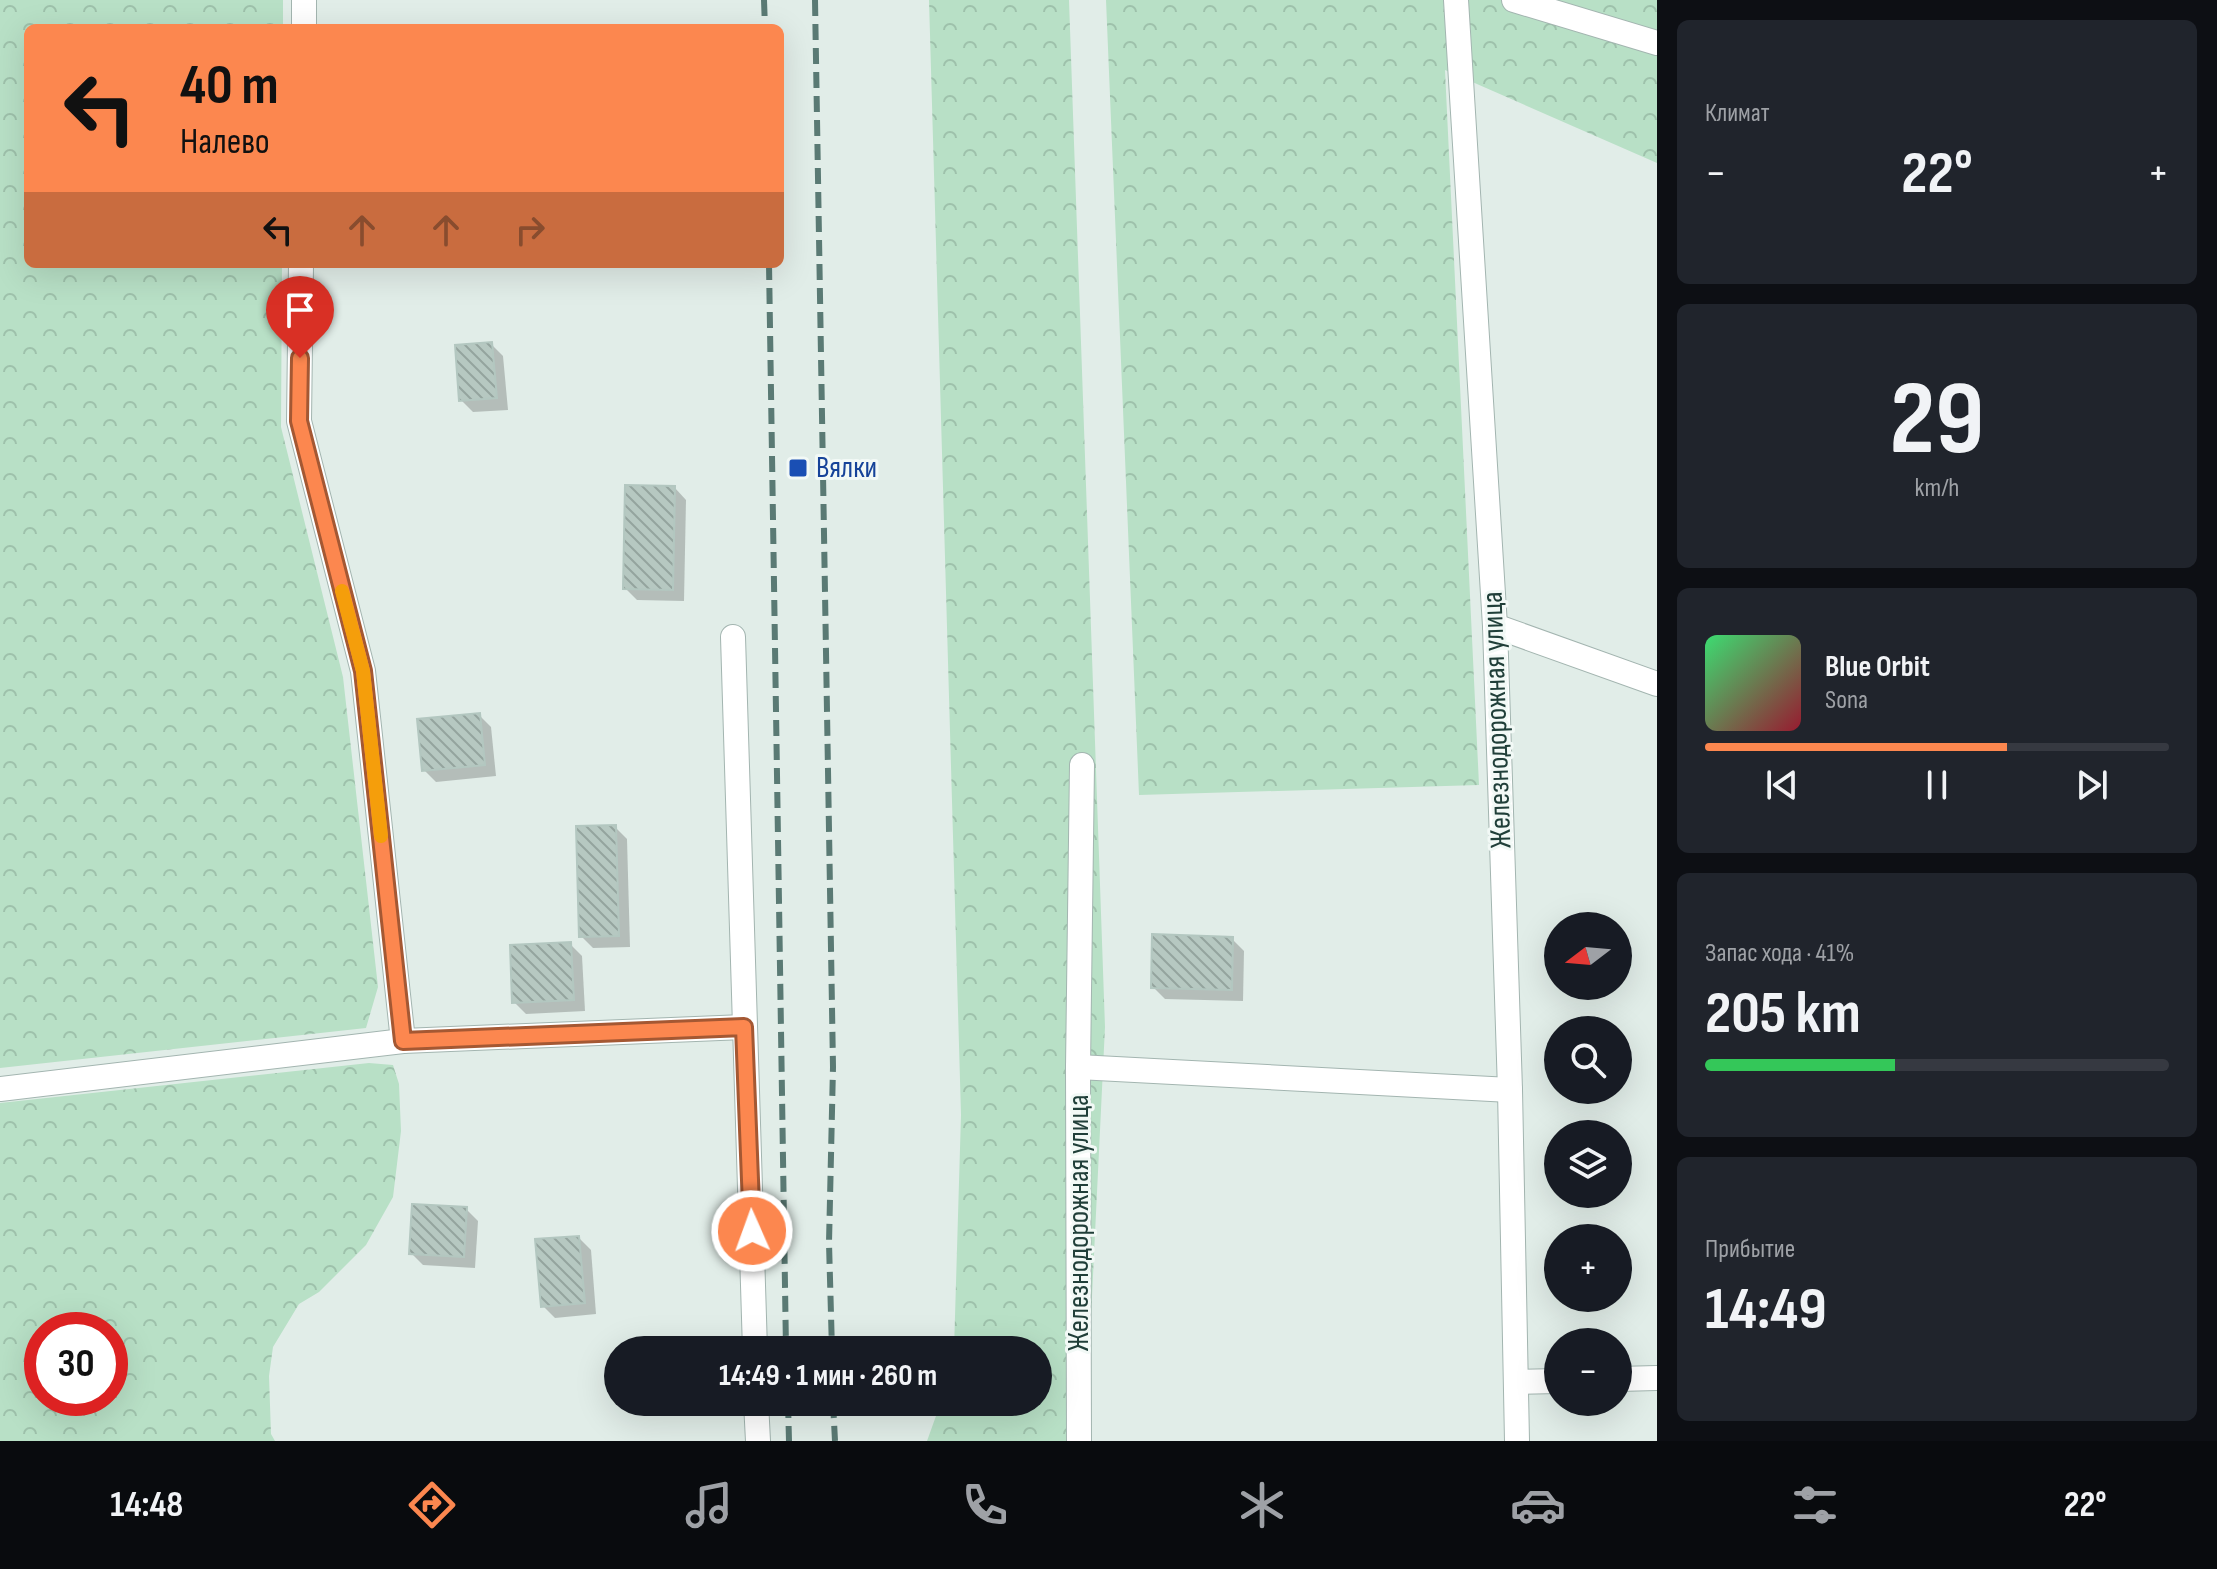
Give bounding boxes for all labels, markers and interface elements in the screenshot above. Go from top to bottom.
text: 40 m [180,53,279,120]
icon: left [48,56,152,160]
text: Климат [1705,98,1769,129]
text: Налево [180,121,270,164]
text: 22° [1901,138,1973,210]
text: − [1705,147,1727,200]
text: + [2147,147,2169,200]
icon: left [256,208,300,252]
icon: ahead [340,208,384,252]
icon: ahead [424,208,468,252]
icon: right [508,208,552,252]
pin [266,276,334,358]
icon: arrive [278,288,322,332]
text: 29 [1890,358,1984,483]
place label: Вялки [816,450,877,486]
marker: Вялки [787,457,809,479]
text: km/h [1915,473,1959,504]
street label: Железнодорожная улица [1475,591,1519,849]
text: Blue Orbit [1825,649,1930,685]
text: Sona [1825,685,1868,716]
icon: previous [1760,763,1804,807]
icon: pause [1915,763,1959,807]
icon: next [2070,763,2114,807]
north arrow [1544,912,1632,1000]
map controls [1544,912,1632,1416]
text: Запас хода · 41% [1705,938,1854,969]
text: 205 km [1705,978,1861,1050]
button: search [1544,1016,1632,1104]
street label: Железнодорожная улица [1061,1094,1097,1352]
button: layers [1544,1120,1632,1208]
position arrow [710,1189,794,1273]
button: + [1544,1224,1632,1312]
text: Прибытие [1705,1234,1795,1265]
text: 14:49 [1705,1274,1827,1346]
speed limit sign: 30 [24,1312,128,1416]
button: − [1544,1328,1632,1416]
text: 14:49 · 1 мин · 260 m [719,1358,937,1394]
icon: directions [404,1477,460,1533]
icon: music [681,1477,737,1533]
icon: phone [957,1477,1013,1533]
icon: climate [1234,1477,1290,1533]
icon: car [1510,1477,1566,1533]
icon: filters [1787,1477,1843,1533]
text: 14:48 [110,1484,183,1527]
text: 22° [2064,1484,2107,1527]

